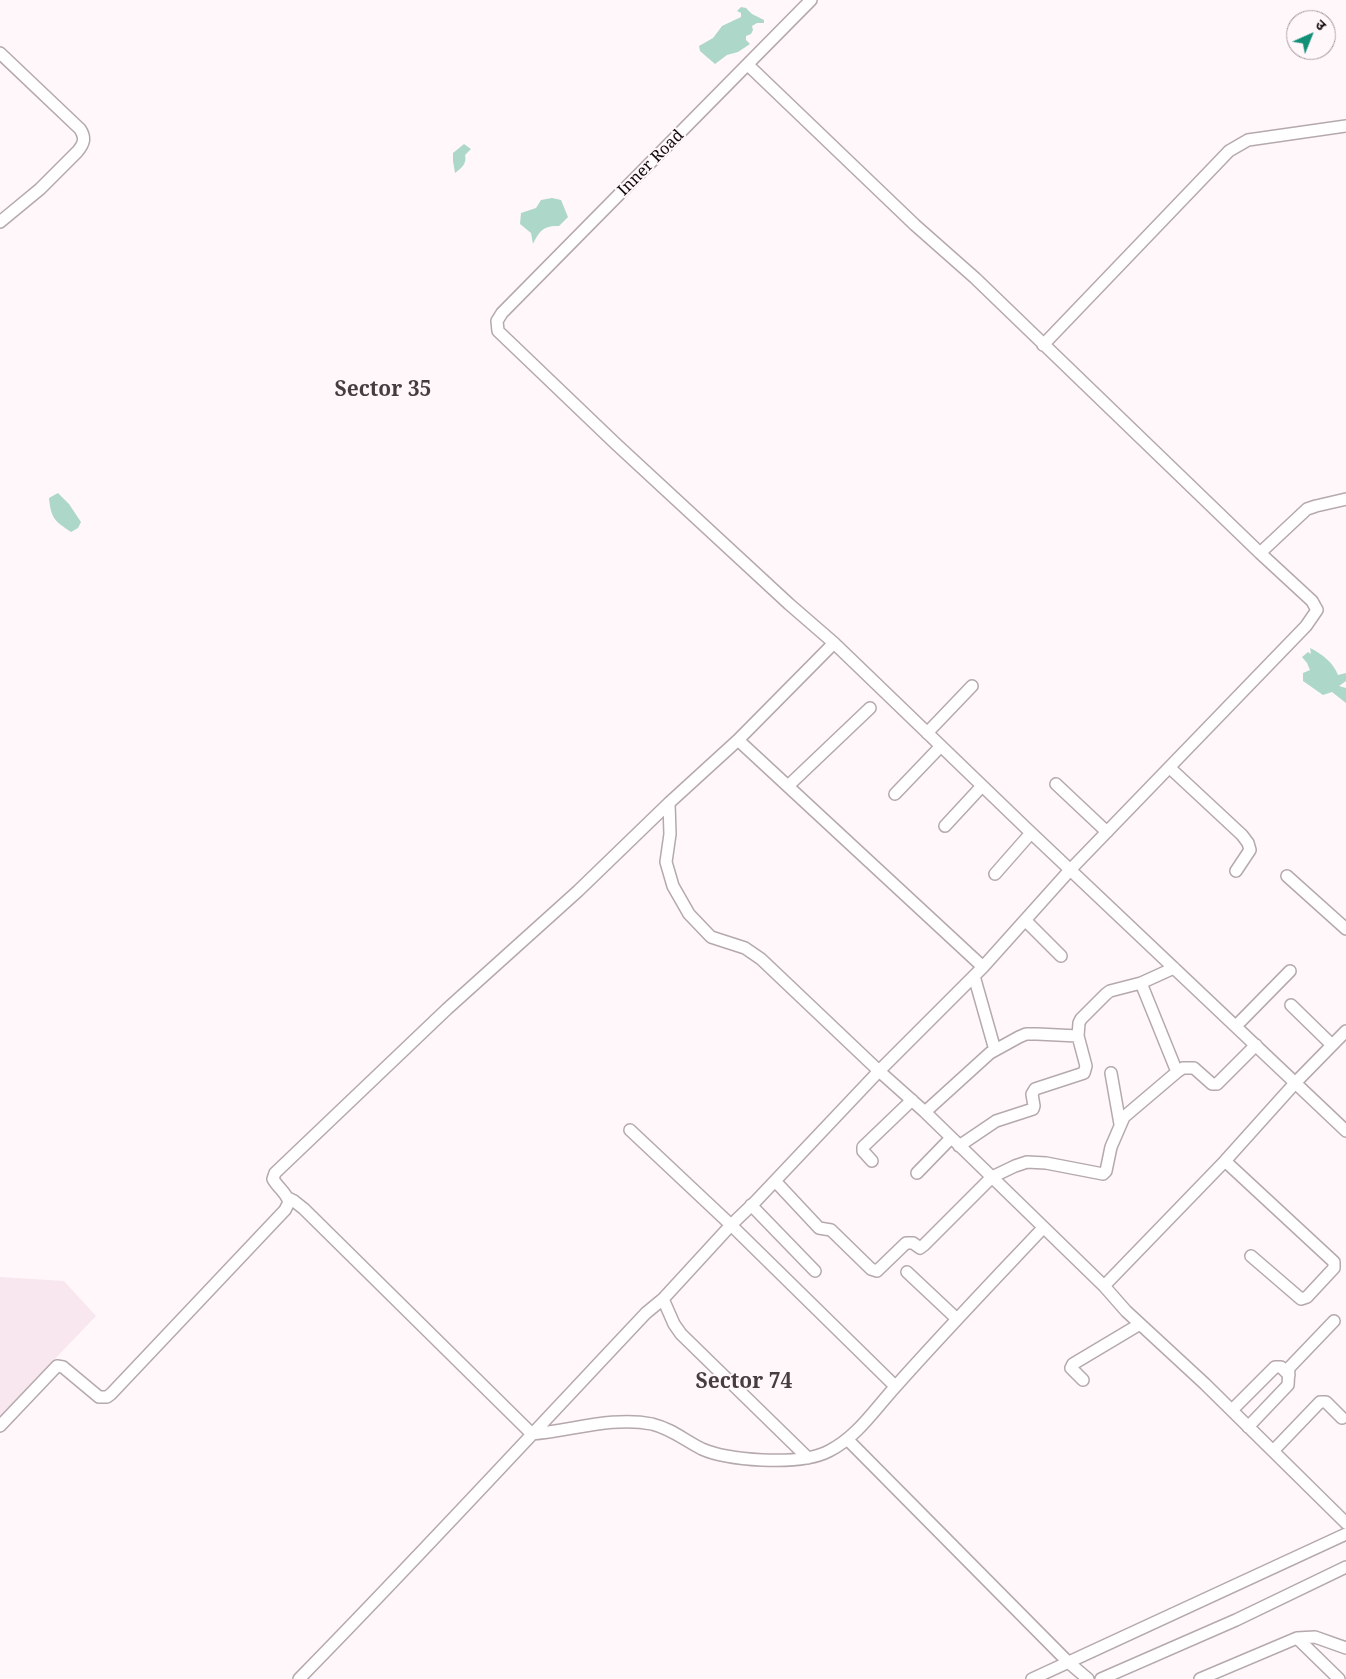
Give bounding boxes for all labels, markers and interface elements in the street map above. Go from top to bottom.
north arrow [1286,10,1336,60]
text: उ [1312,15,1331,34]
street label: Inner Road [614,126,688,200]
district label: Sector 35 [335,377,431,403]
district label: Sector 74 [696,1369,792,1395]

